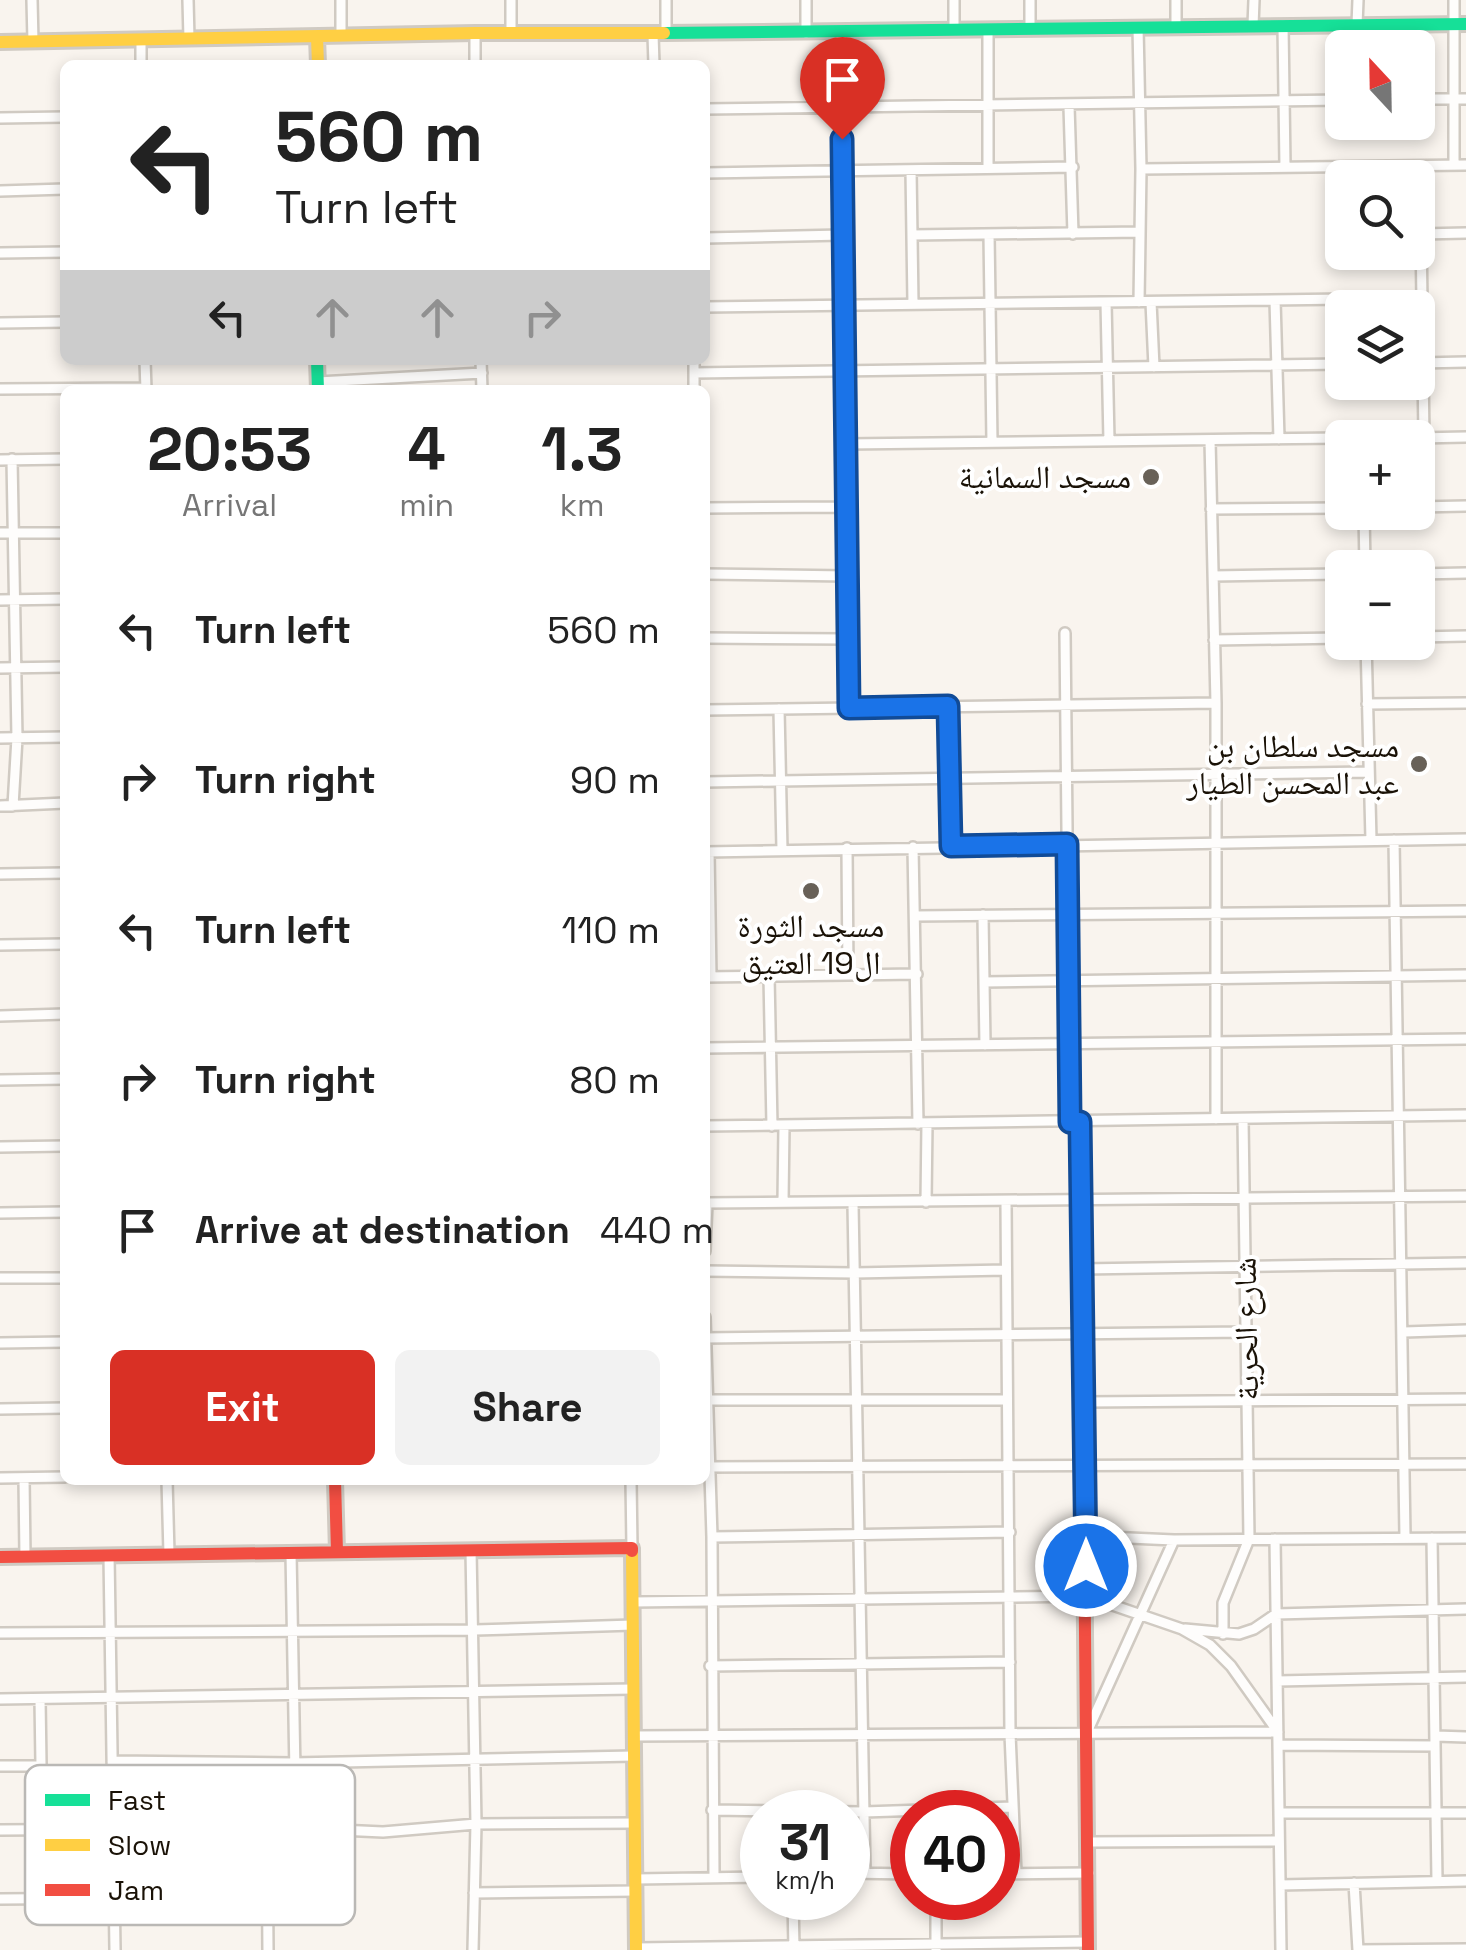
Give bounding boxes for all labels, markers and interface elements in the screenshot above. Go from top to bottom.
north arrow [1325,30,1435,140]
map controls [1325,30,1435,660]
pin [800,37,885,140]
icon: arrive [815,52,870,107]
text: 560 m [275,92,483,181]
icon: left [110,100,240,230]
button: search [1325,160,1435,270]
text: Turn left [275,179,458,236]
icon: left [200,290,255,345]
icon: ahead [305,290,360,345]
icon: ahead [410,290,465,345]
icon: right [515,290,570,345]
button: layers [1325,290,1435,400]
text: 20:53 [147,411,312,488]
text: 4 [408,411,446,488]
text: 1.3 [541,411,623,488]
button: + [1325,420,1435,530]
place label: مسجد السمانية [959,457,1131,497]
marker: مسجد السمانية [1140,466,1162,488]
text: Arrival [182,485,277,525]
text: min [399,485,454,525]
text: km [560,485,604,525]
button: − [1325,550,1435,660]
icon: left [110,603,165,658]
text: Turn left [195,606,351,654]
text: 560 m [547,606,660,654]
place label: مسجد سلطان بن عبد المحسن الطيار [1186,726,1399,803]
icon: right [110,753,165,808]
marker: مسجد سلطان بن عبد المحسن الطيار [1408,753,1430,775]
text: Turn right [195,756,376,804]
text: 90 m [570,756,660,804]
marker: مسجد الثورة ال19 العتيق [800,880,822,902]
icon: left [110,903,165,958]
text: Turn left [195,906,351,954]
text: 110 m [561,906,660,954]
place label: مسجد الثورة ال19 العتيق [738,906,884,983]
icon: right [110,1053,165,1108]
text: Turn right [195,1056,376,1104]
text: 80 m [570,1056,660,1104]
icon: arrive [110,1203,165,1258]
text: Arrive at destination [195,1206,570,1254]
text: 440 m [600,1206,714,1254]
street label: شارع الحرية [1225,1257,1267,1401]
button: Exit [110,1350,375,1465]
button: Share [395,1350,660,1465]
position arrow [1034,1514,1138,1618]
legend [25,1765,355,1925]
text: Fast [108,1782,166,1818]
speed limit sign: 40 [890,1790,1020,1920]
text: 31 [779,1811,831,1875]
text: Slow [108,1827,171,1863]
text: km/h [775,1864,835,1896]
text: Jam [108,1872,164,1908]

